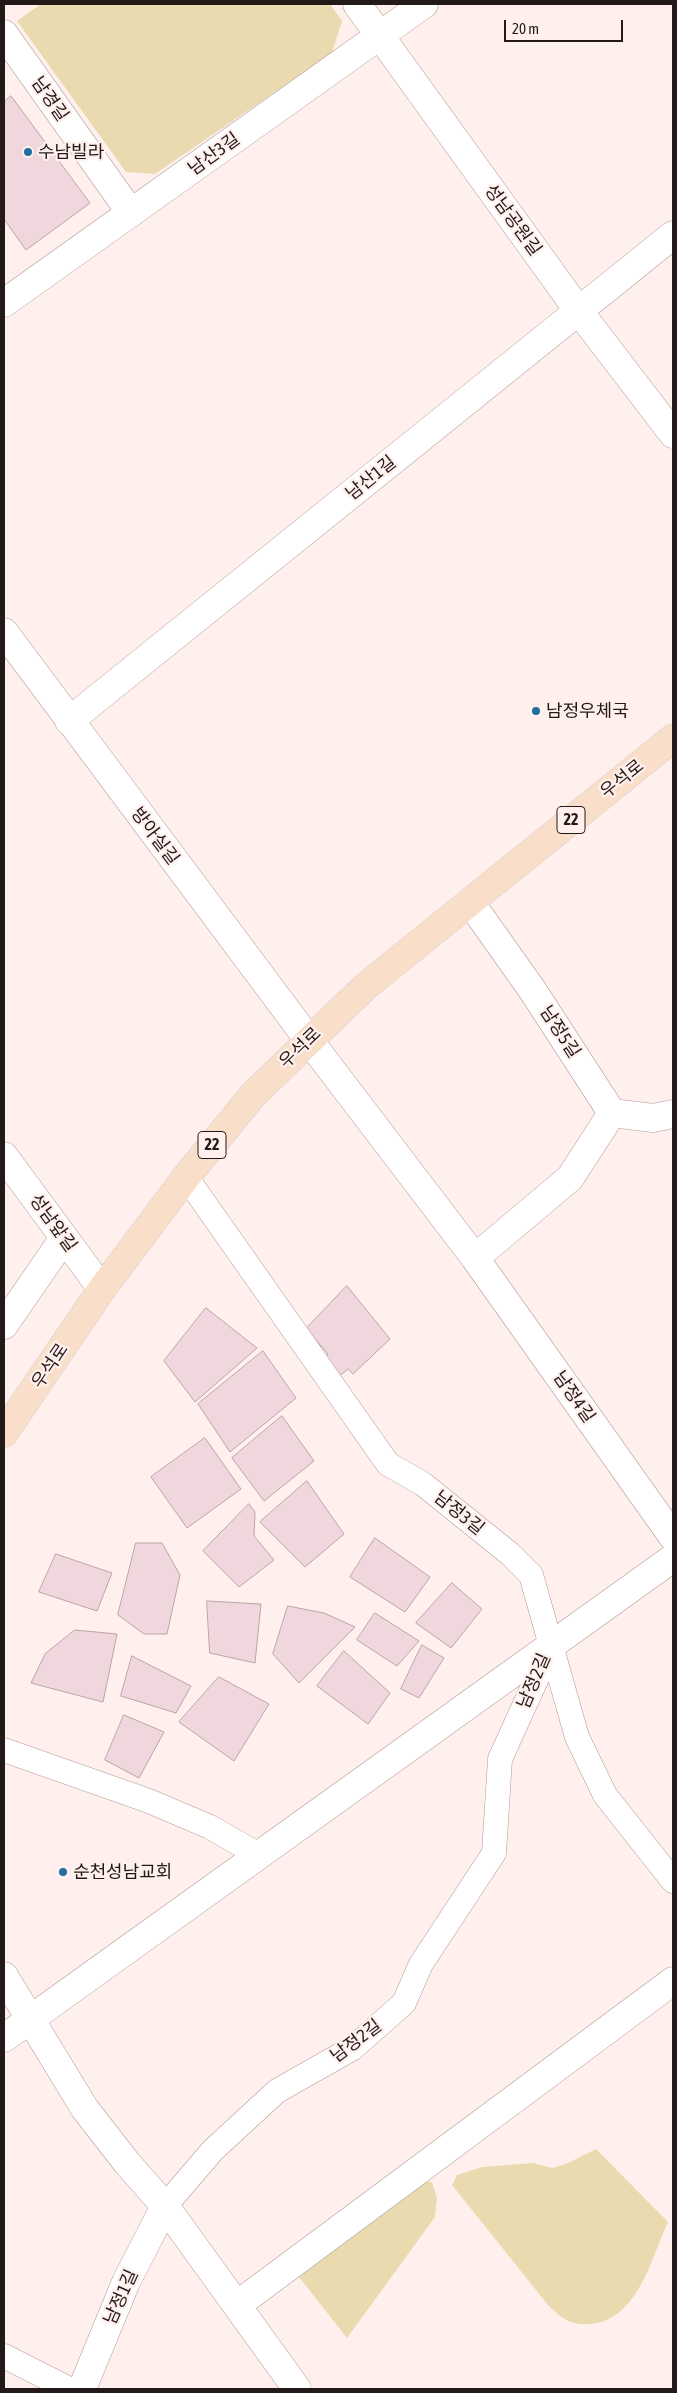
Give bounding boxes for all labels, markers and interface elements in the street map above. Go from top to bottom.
scale bar [507,10,626,42]
text: 20 m [512,20,539,37]
street label: 남경길 [27,72,73,126]
street label: 남산3길 [184,128,244,180]
place label: 수남빌라 [38,141,104,163]
marker: 수남빌라 [22,146,34,158]
street label: 성남공원길 [480,180,546,260]
street label: 남산1길 [342,451,400,505]
place label: 남정우체국 [546,700,629,722]
marker: 남정우체국 [530,705,542,717]
street label: 우석로 [596,755,648,803]
street label: 방아실길 [126,803,184,869]
road number: 22 [557,806,585,834]
street label: 남정5길 [535,1002,585,1062]
street label: 우석로 [275,1023,325,1073]
road number: 22 [198,1132,226,1158]
street label: 성남앞길 [25,1190,81,1256]
street label: 우석로 [27,1339,73,1393]
street label: 남정4길 [548,1367,600,1427]
street label: 남정3길 [430,1486,488,1540]
street label: 남정2길 [513,1650,555,1712]
place label: 순천성남교회 [73,1861,172,1883]
marker: 순천성남교회 [57,1866,69,1878]
street label: 남정2길 [326,2015,386,2067]
street label: 남정1길 [99,2266,143,2328]

